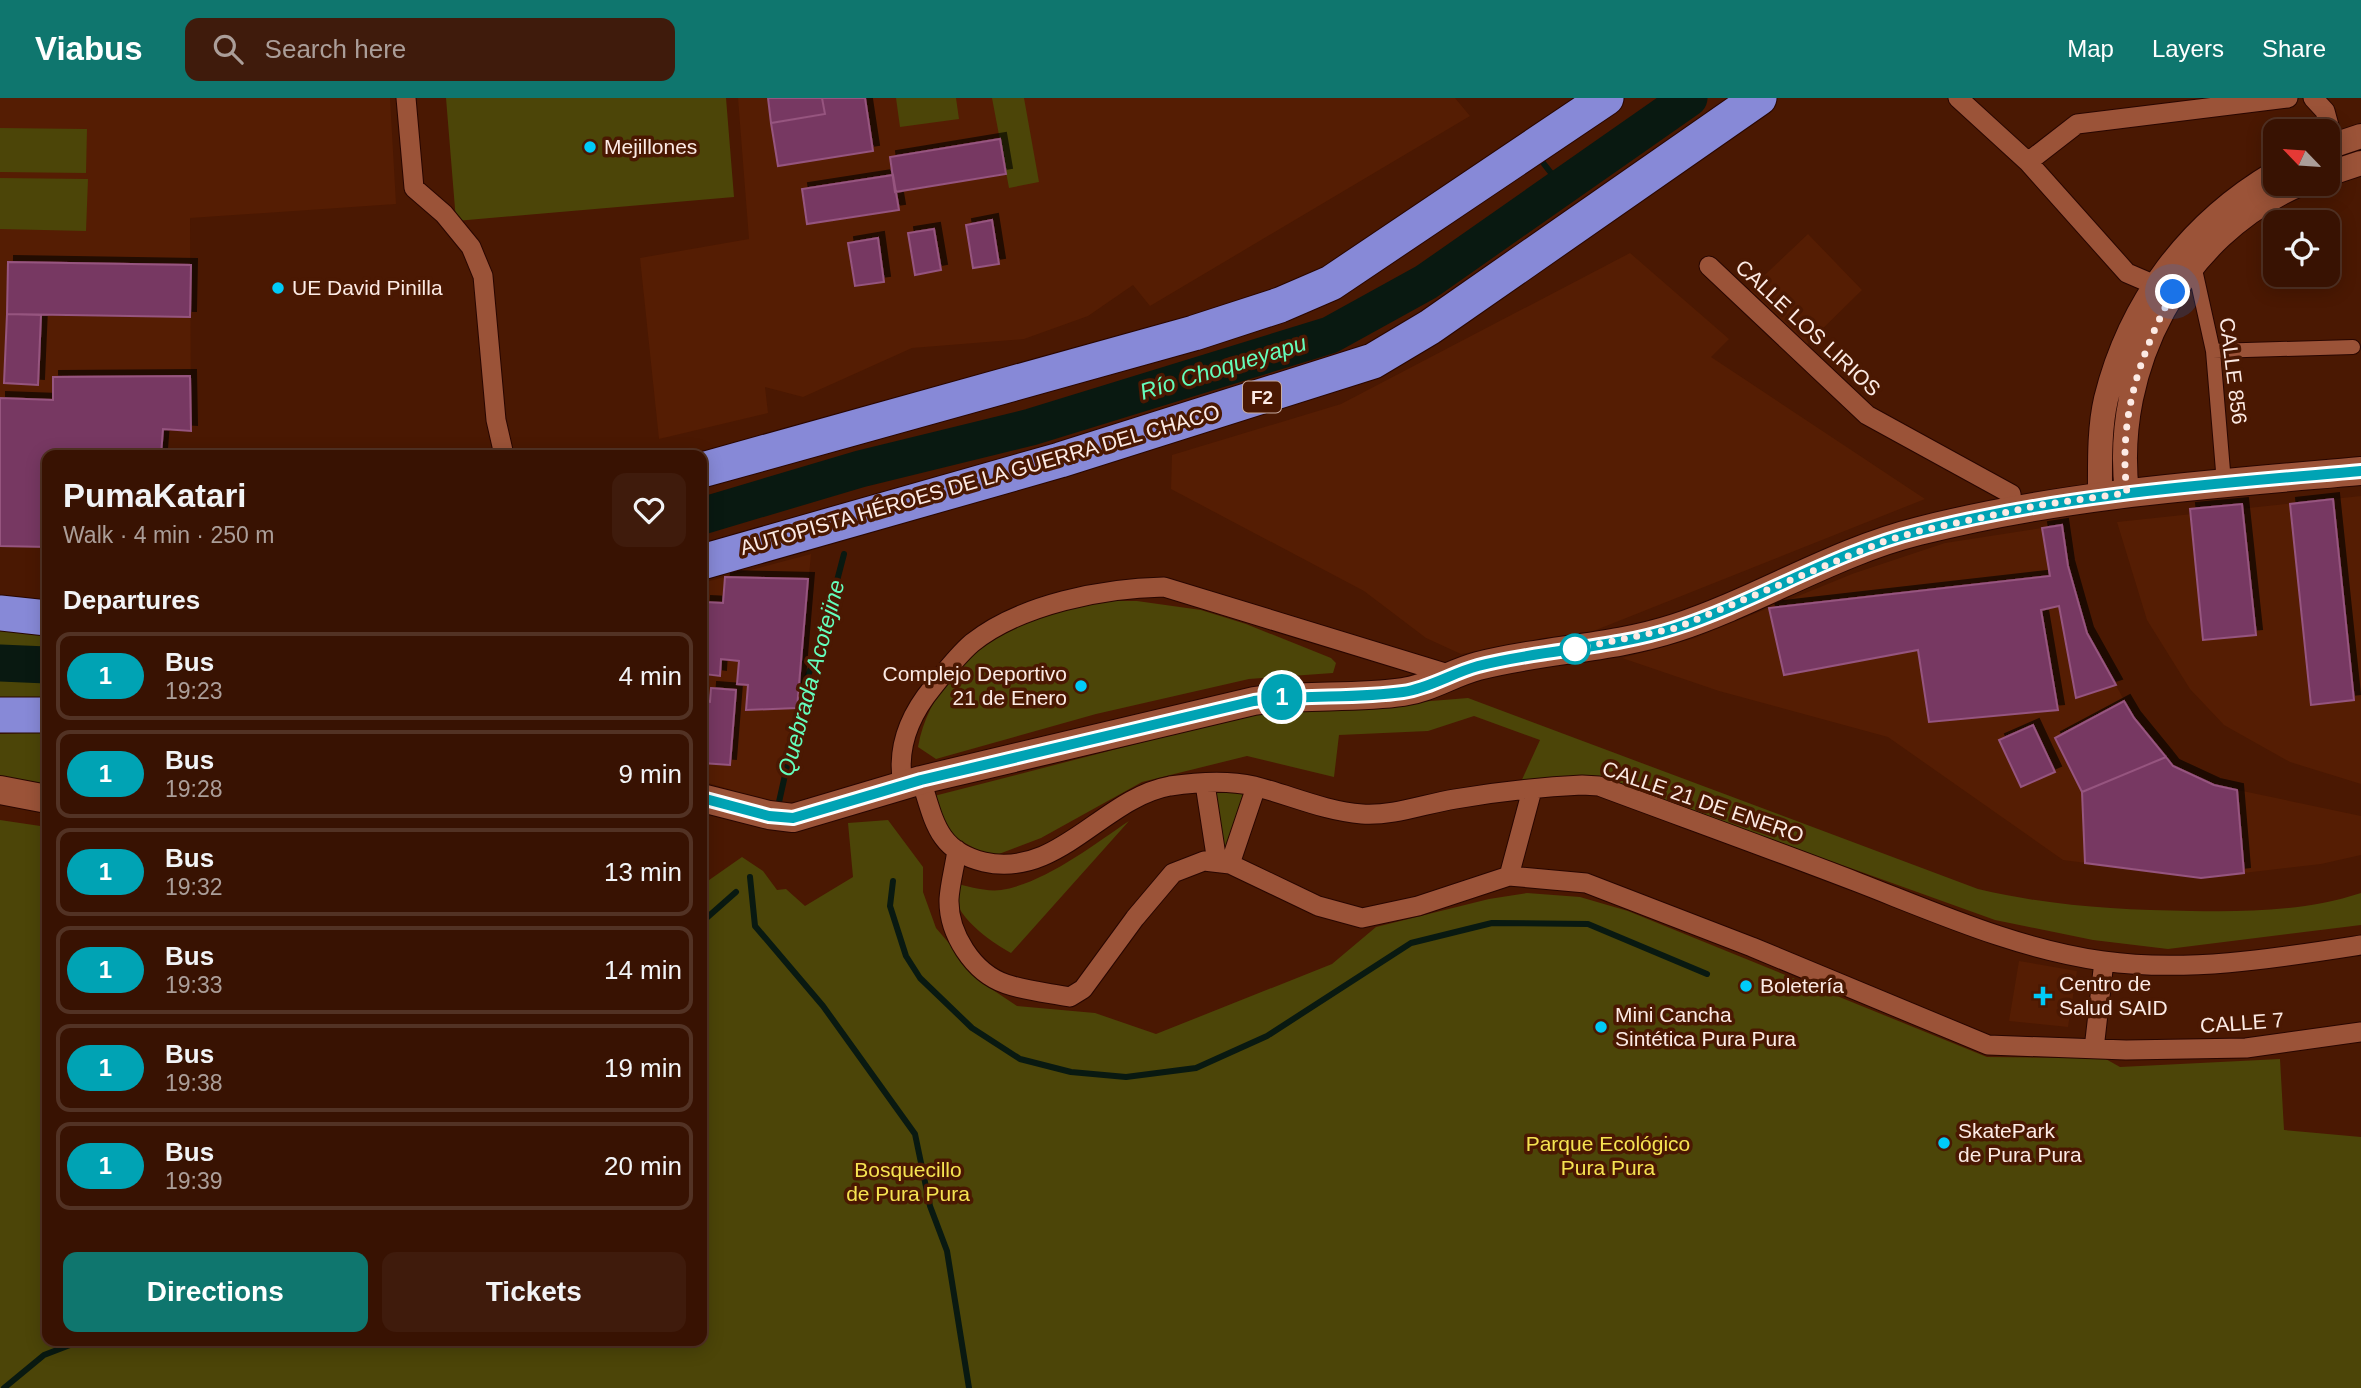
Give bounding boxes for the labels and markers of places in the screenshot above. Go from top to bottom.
place label: Mejillones [604,135,697,158]
marker: Mejillones [582,139,598,155]
place label: UE David Pinilla [292,276,443,299]
marker: UE David Pinilla [270,280,286,296]
unlabelled marker [1560,634,1590,664]
place label: Complejo Deportivo 21 de Enero [883,662,1067,709]
marker: Complejo Deportivo 21 de Enero [1073,678,1089,694]
place label: Centro de Salud SAID [2059,972,2168,1019]
place label: Boletería [1760,974,1844,997]
marker: Boletería [1738,978,1754,994]
marker: Centro de Salud SAID [2033,986,2053,1006]
place label: Mini Cancha Sintética Pura Pura [1615,1003,1796,1050]
marker: Mini Cancha Sintética Pura Pura [1593,1019,1609,1035]
place label: SkatePark de Pura Pura [1958,1119,2082,1166]
marker: SkatePark de Pura Pura [1936,1135,1952,1151]

